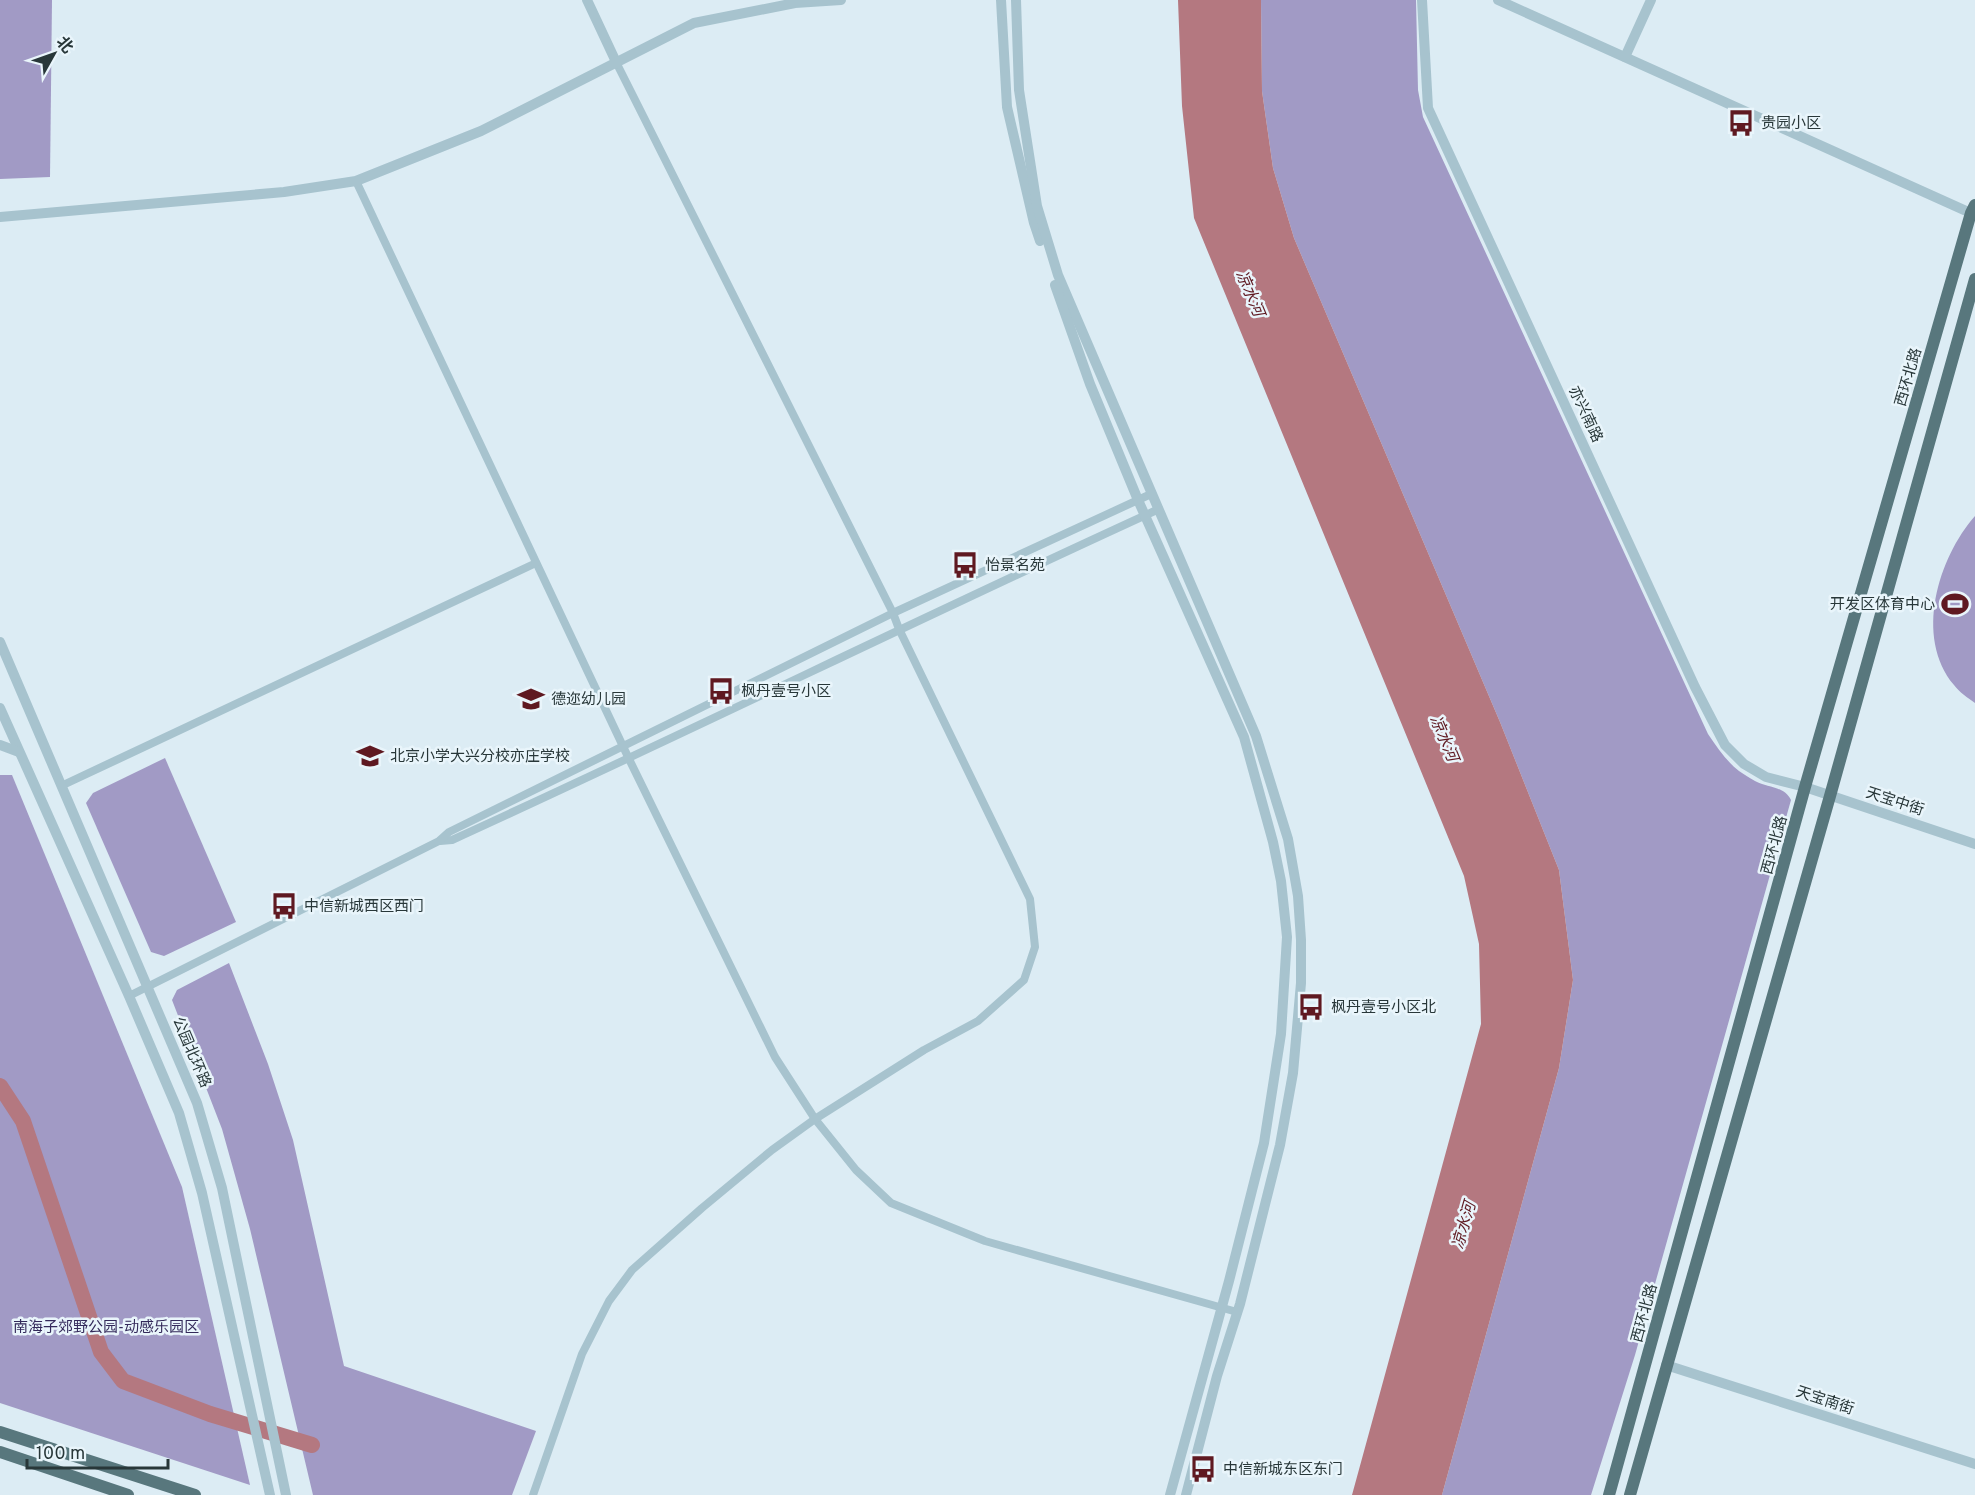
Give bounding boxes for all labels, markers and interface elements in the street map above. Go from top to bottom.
north arrow [24,24,84,84]
text: 北 [51,33,77,58]
bus stop icon: 贵园小区 [1726,108,1756,138]
place label: 贵园小区 [1761,115,1821,134]
water label: 凉水河 [1231,268,1269,323]
street label: 西环北路 [1891,346,1927,409]
street label: 亦兴南路 [1563,383,1606,446]
bus stop icon: 怡景名苑 [950,550,980,580]
place label: 怡景名苑 [985,556,1045,576]
sports icon: 开发区体育中心 [1940,589,1970,619]
place label: 开发区体育中心 [1830,596,1935,615]
bus stop icon: 枫丹壹号小区 [706,676,736,706]
place label: 枫丹壹号小区 [741,683,831,702]
school or university icon: 德迩幼儿园 [516,684,546,714]
place label: 德迩幼儿园 [551,690,626,710]
water label: 凉水河 [1425,713,1463,768]
school or university icon: 北京小学大兴分校亦庄学校 [355,741,385,771]
place label: 北京小学大兴分校亦庄学校 [390,747,570,767]
street label: 天宝中街 [1863,784,1926,821]
street label: 西环北路 [1758,814,1792,877]
bus stop icon: 中信新城西区西门 [269,891,299,921]
place label: 中信新城西区西门 [304,898,424,917]
bus stop icon: 枫丹壹号小区北 [1296,992,1326,1022]
place label: 枫丹壹号小区北 [1331,998,1436,1018]
street label: 公园北环路 [167,1014,215,1091]
water label: 凉水河 [1449,1197,1482,1251]
street label: 西环北路 [1628,1282,1662,1345]
park label: 南海子郊野公园-动感乐园区 [13,1318,199,1338]
street label: 天宝南街 [1793,1383,1856,1420]
scale bar [27,1432,168,1470]
text: 100 m [36,1443,85,1466]
bus stop icon: 中信新城东区东门 [1188,1454,1218,1484]
place label: 中信新城东区东门 [1223,1461,1343,1480]

